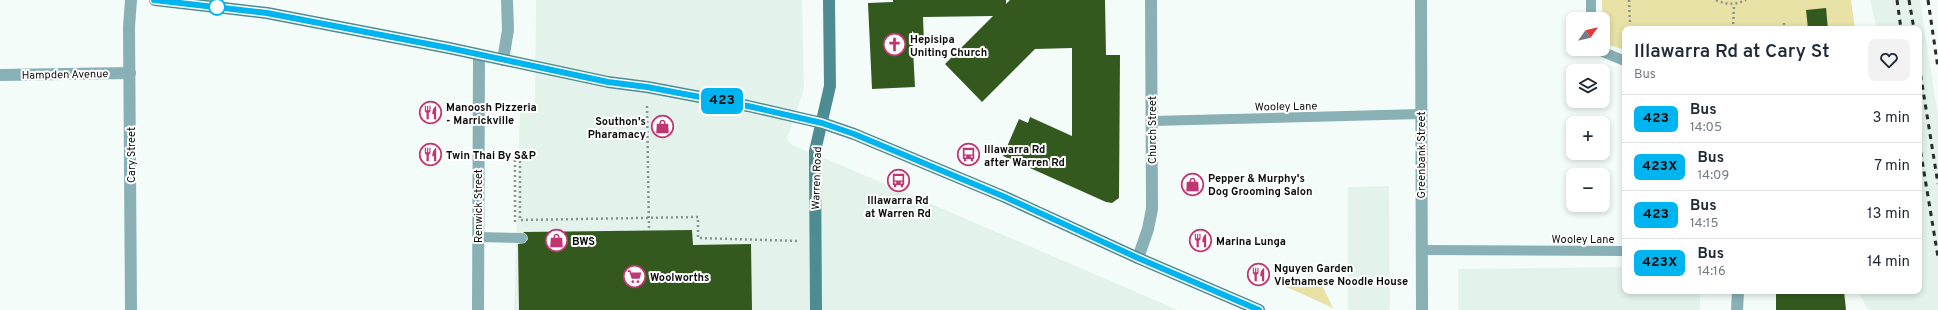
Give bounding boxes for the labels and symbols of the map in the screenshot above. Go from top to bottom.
unlabelled marker [208,0,226,16]
north arrow [1566,12,1610,56]
church icon: Hepisipa Uniting Church [881,32,907,58]
place label: Hepisipa Uniting Church [910,33,987,60]
street label: Hampden Avenue [22,67,108,83]
line badge: 423 [699,88,745,114]
street label: Church Street [1146,96,1160,164]
street label: Wooley Lane [1254,99,1318,115]
restaurant icon: Manoosh Pizzeria - Marrickville [418,100,444,126]
place label: Manoosh Pizzeria - Marrickville [446,101,537,128]
street label: Greenbank Street [1415,111,1429,199]
shop icon: Southon's Pharamacy [649,114,675,140]
place label: Southon's Pharamacy [588,115,646,142]
street label: Cary Street [125,127,139,183]
restaurant icon: Twin Thai By S&P [418,142,444,168]
bus stop icon: Illawarra Rd after Warren Rd [956,142,982,168]
place label: Illawarra Rd after Warren Rd [984,143,1065,170]
street label: Warren Road [809,146,825,210]
place label: Twin Thai By S&P [446,149,536,163]
bus stop icon: Illawarra Rd at Warren Rd [885,167,911,193]
street label: Renwick Street [472,169,486,243]
shop icon: Pepper & Murphy's Dog Grooming Salon [1179,171,1205,197]
place label: Pepper & Murphy's Dog Grooming Salon [1208,172,1312,199]
place label: Illawarra Rd at Warren Rd [865,194,931,221]
shop icon: BWS [543,228,569,254]
restaurant icon: Marina Lunga [1187,228,1213,254]
street label: Wooley Lane [1552,233,1614,247]
place label: BWS [572,235,595,249]
place label: Marina Lunga [1216,235,1286,249]
restaurant icon: Nguyen Garden Vietnamese Noodle House [1246,261,1272,287]
place label: Nguyen Garden Vietnamese Noodle House [1274,262,1408,289]
supermarket icon: Woolworths [622,264,648,290]
place label: Woolworths [650,271,710,285]

